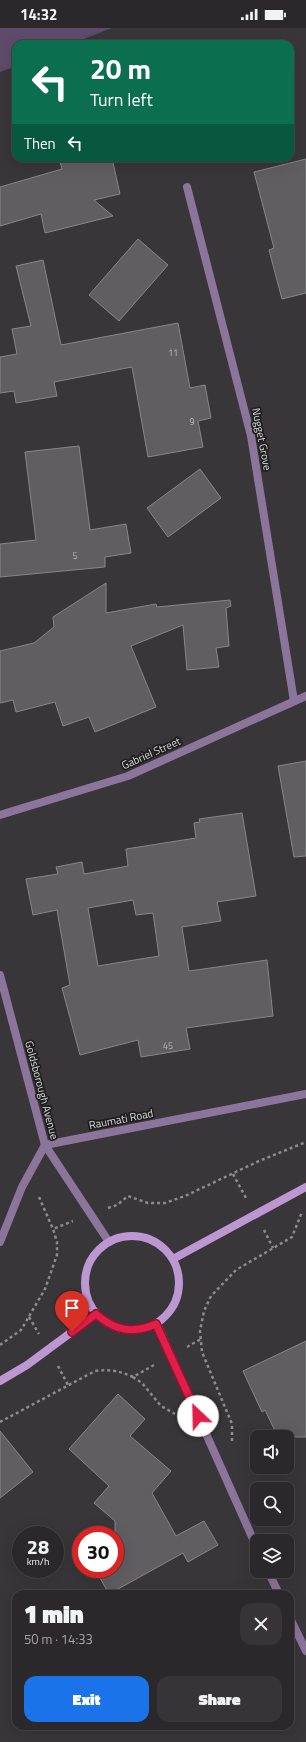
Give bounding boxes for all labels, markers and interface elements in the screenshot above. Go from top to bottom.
text: 14:32 [20,3,57,26]
text: 20 m [90,47,151,90]
icon: left [24,56,76,108]
text: Turn left [90,86,153,113]
text: Then [24,132,56,155]
icon: left [64,132,86,154]
house number: 11 [168,346,178,359]
street label: Nugget Grove [248,406,276,472]
house number: 9 [189,415,195,428]
house number: 5 [72,549,78,562]
street label: Gabriel Street [119,733,183,773]
street label: Goldsborough Avenue [21,1039,63,1141]
house number: 45 [163,1039,173,1052]
street label: Raumati Road [87,1105,155,1133]
pin [55,1291,89,1332]
icon: arrive [61,1297,83,1319]
position arrow [177,1395,219,1437]
map controls [250,1430,294,1578]
button: sound [250,1430,294,1474]
button: search [250,1482,294,1526]
speed limit sign: 30 [72,1526,124,1578]
text: 28 [27,1531,49,1562]
button: layers [250,1534,294,1578]
text: km/h [27,1554,49,1569]
text: 1 min [24,1596,84,1632]
button: close [240,1603,282,1645]
text: 50 m · 14:33 [24,1629,93,1649]
button: Exit [24,1676,149,1722]
button: Share [157,1676,282,1722]

